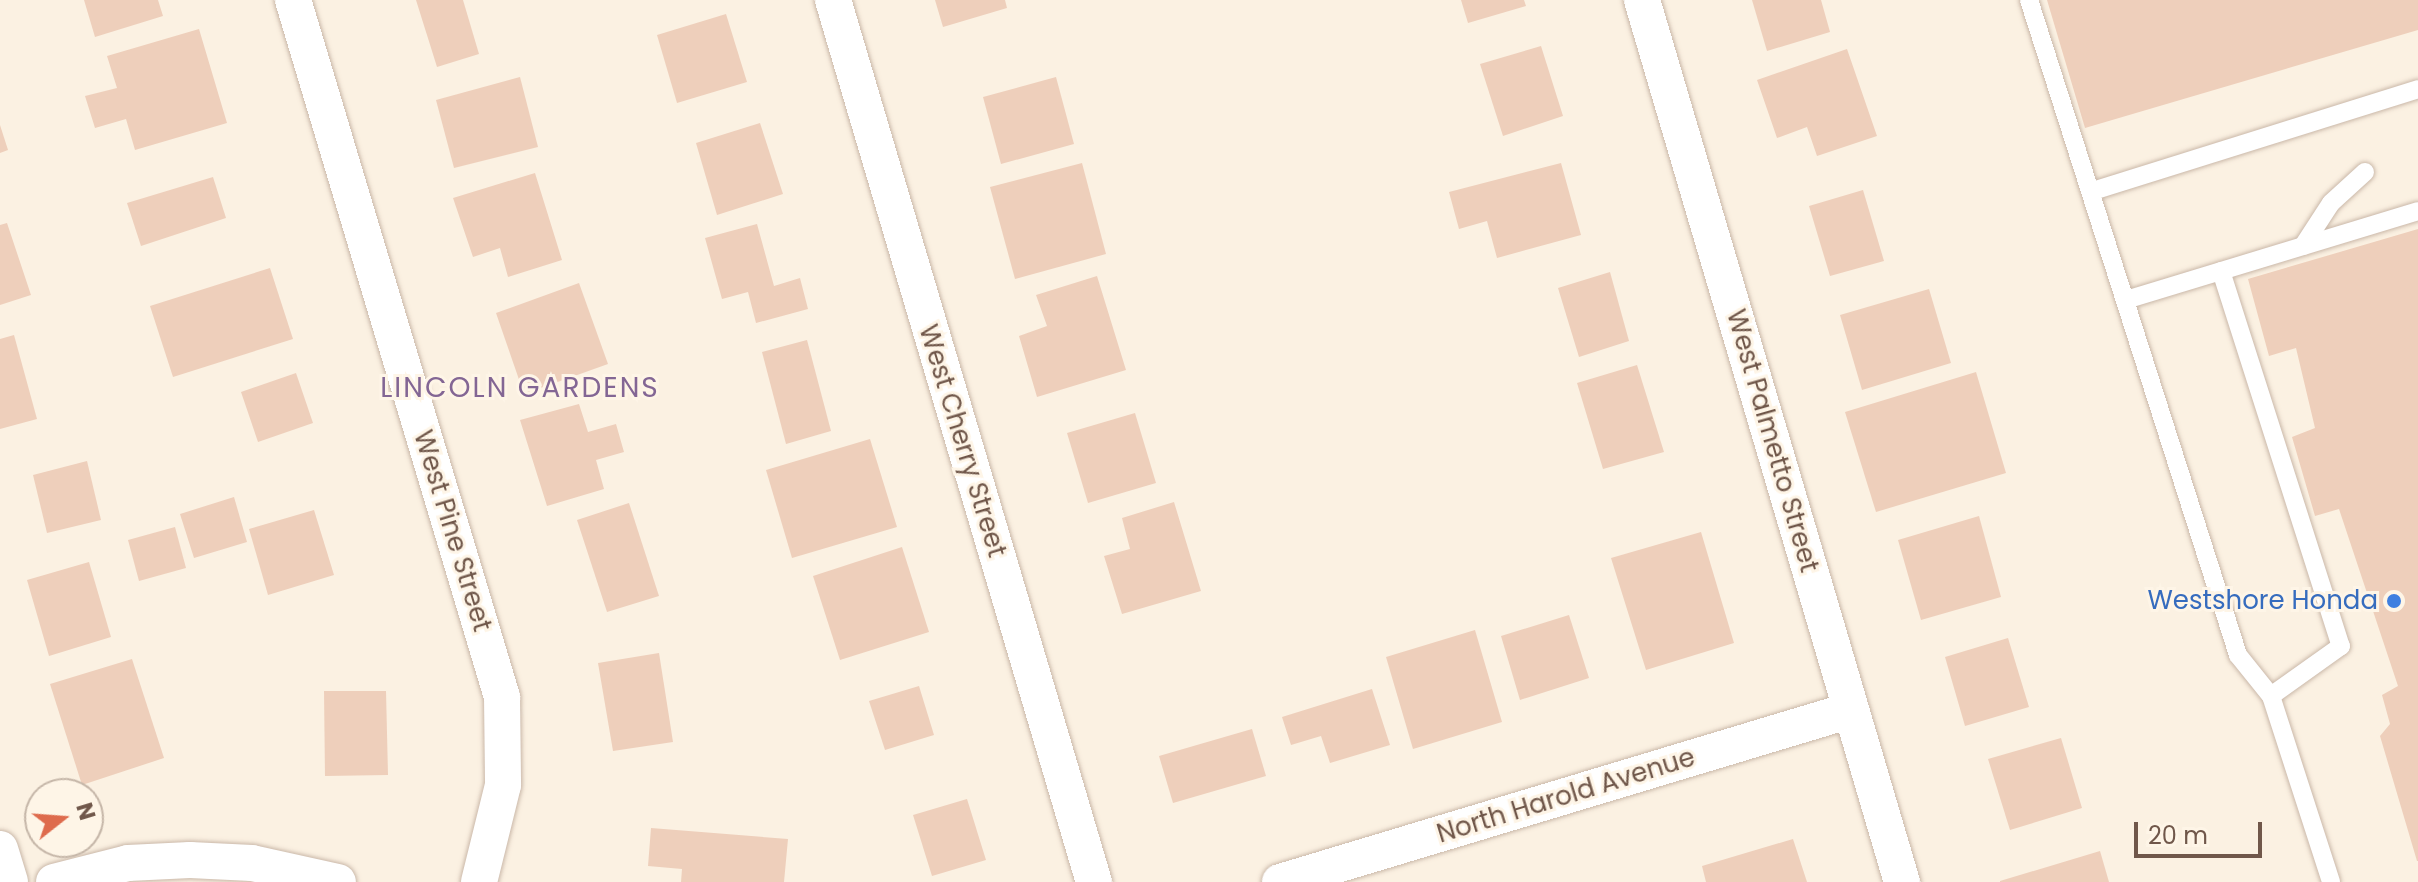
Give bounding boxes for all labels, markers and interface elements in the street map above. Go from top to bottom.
street label: West Palmetto Street [1720,306,1824,576]
street label: West Cherry Street [912,321,1012,561]
district label: LINCOLN GARDENS [380,371,660,405]
street label: West Pine Street [407,427,497,635]
place label: Westshore Honda [2147,585,2378,617]
marker: Westshore Honda [2385,592,2403,610]
street label: North Harold Avenue [1433,742,1699,850]
north arrow [24,778,104,858]
text: N [68,799,103,824]
scale bar [2138,806,2266,856]
text: 20 m [2148,819,2208,852]

